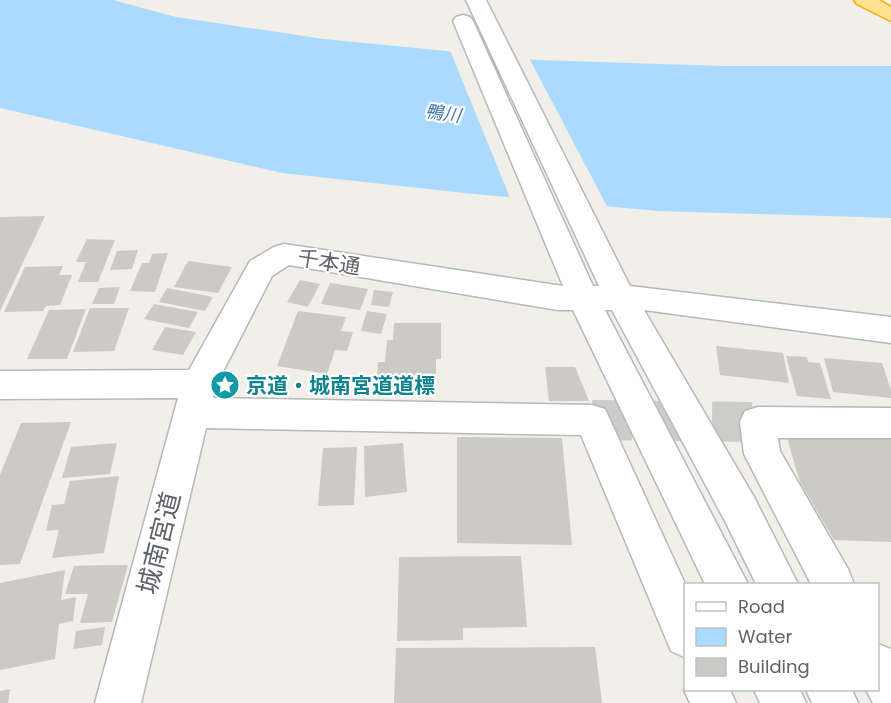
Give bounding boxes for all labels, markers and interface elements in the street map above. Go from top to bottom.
water label: 鴨川 [423,98,465,128]
street label: 千本通 [296,243,362,281]
place icon: 京道・城南宮道道標 [209,369,241,401]
place label: 京道・城南宮道道標 [246,371,435,400]
street label: 城南宮道 [129,488,189,598]
legend [684,583,879,691]
text: Road [738,594,785,619]
text: Water [738,624,792,649]
text: Building [738,654,810,679]

